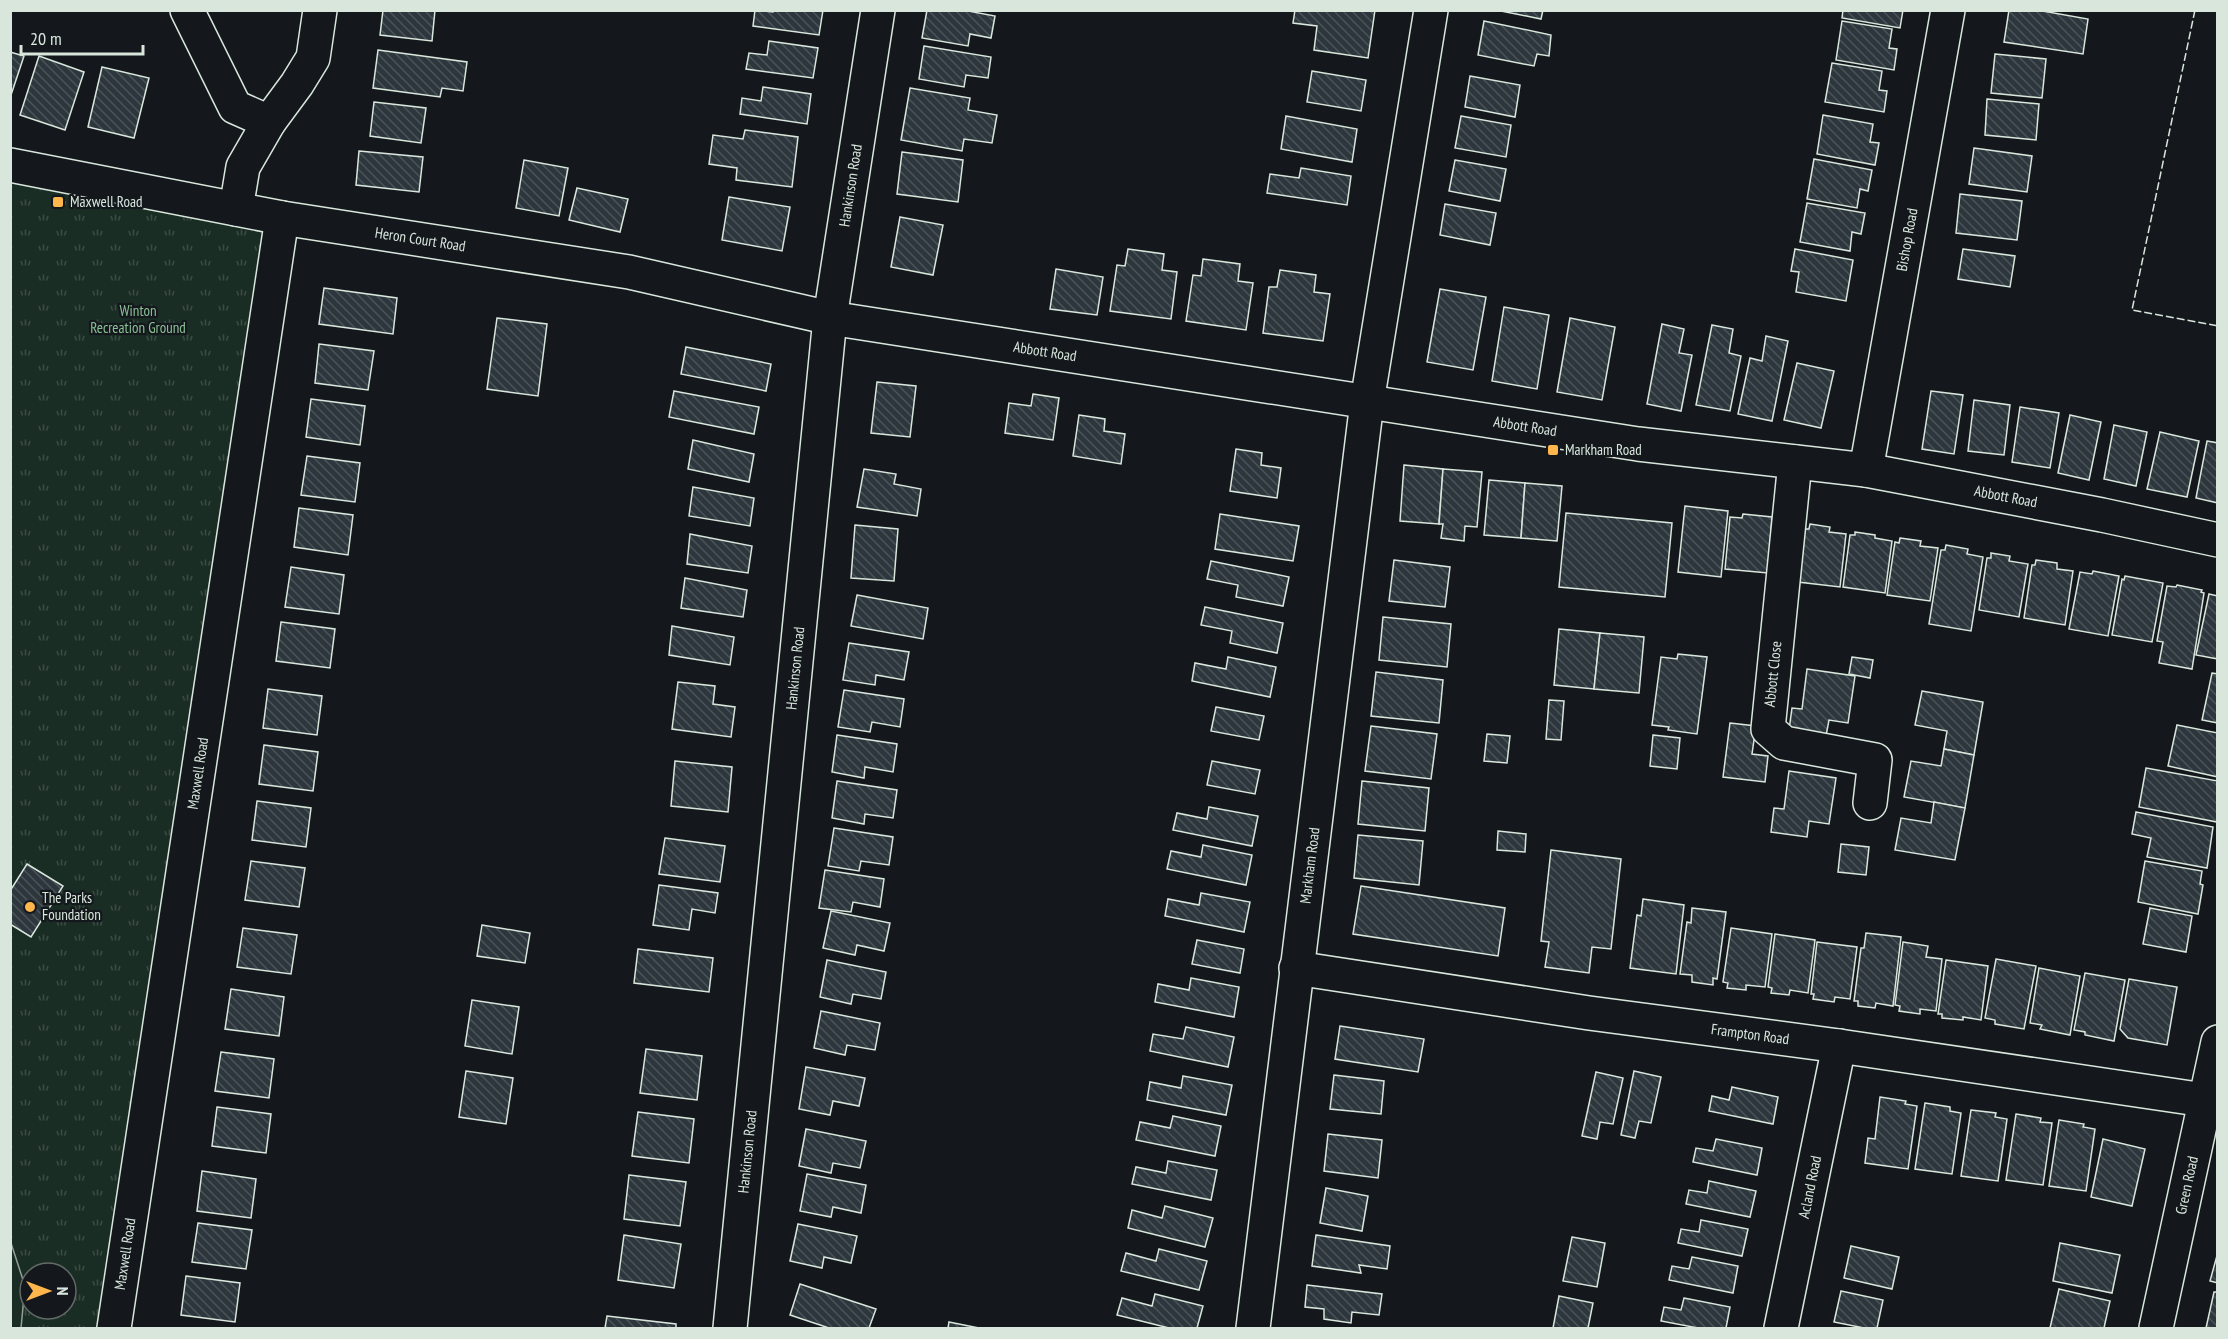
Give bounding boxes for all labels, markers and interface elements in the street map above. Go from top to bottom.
scale bar [21,18,142,56]
text: 20 m [30,27,62,50]
street label: Hankinson Road [834,143,866,228]
place label: Maxwell Road [70,192,142,211]
marker: Maxwell Road [51,195,65,209]
street label: Bishop Road [1892,206,1922,273]
street label: Heron Court Road [374,223,467,255]
park label: Winton Recreation Ground [90,301,186,337]
street label: Abbott Road [1012,337,1078,365]
street label: Abbott Road [1492,412,1558,440]
place label: Markham Road [1565,440,1642,459]
marker: Markham Road [1546,443,1560,457]
street label: Abbott Road [1973,481,2039,511]
street label: Hankinson Road [781,626,808,711]
street label: Abbott Close [1760,640,1785,708]
street label: Maxwell Road [183,736,212,811]
street label: Markham Road [1295,826,1324,905]
place label: The Parks Foundation [42,888,101,924]
marker: The Parks Foundation [23,900,37,914]
street label: Frampton Road [1710,1019,1790,1048]
street label: Hankinson Road [733,1109,761,1194]
street label: Acland Road [1794,1154,1825,1220]
street label: Green Road [2171,1154,2202,1216]
street label: Maxwell Road [110,1217,140,1291]
north arrow [18,1261,78,1321]
text: N [53,1287,73,1295]

